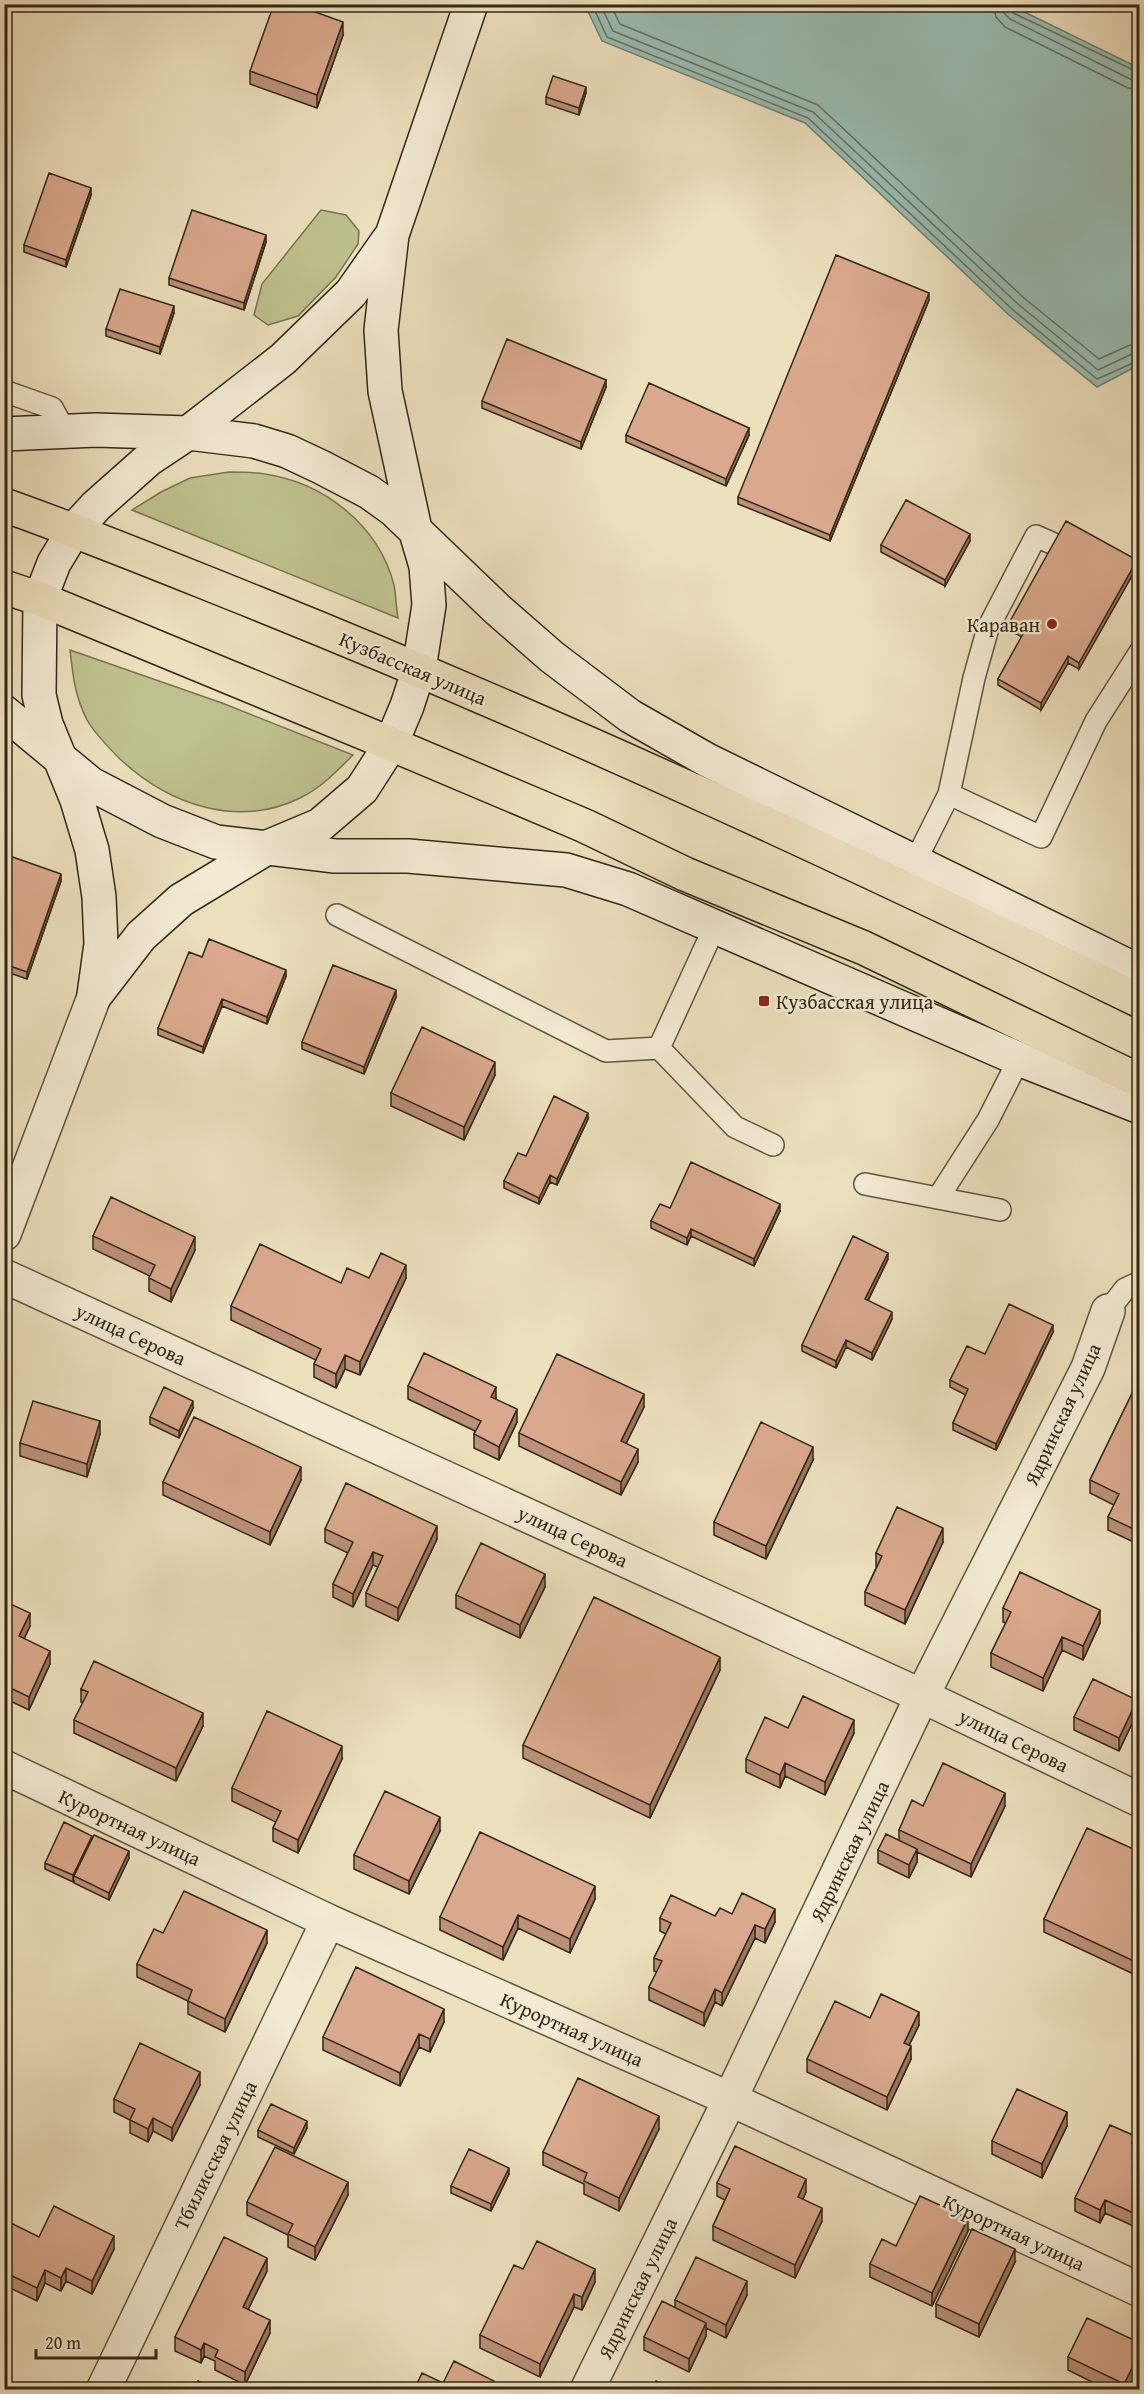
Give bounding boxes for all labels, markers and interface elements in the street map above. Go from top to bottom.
place label: Караван [967,610,1040,639]
marker: Караван [1045,617,1059,631]
street label: Кузбасская улица [335,624,491,712]
place label: Кузбасская улица [776,987,934,1016]
marker: Кузбасская улица [757,994,771,1008]
street label: улица Серова [70,1295,191,1372]
street label: Ядринская улица [1016,1338,1108,1491]
street label: улица Серова [512,1497,633,1574]
street label: улица Серова [953,1700,1074,1779]
street label: Ядринская улица [802,1775,896,1928]
street label: Курортная улица [54,1781,206,1873]
street label: Курортная улица [496,1985,648,2074]
street label: Тбилисская улица [166,2075,264,2234]
street label: Курортная улица [938,2186,1090,2278]
street label: Ядринская улица [590,2212,684,2365]
scale bar [36,2322,156,2360]
text: 20 m [45,2329,81,2356]

